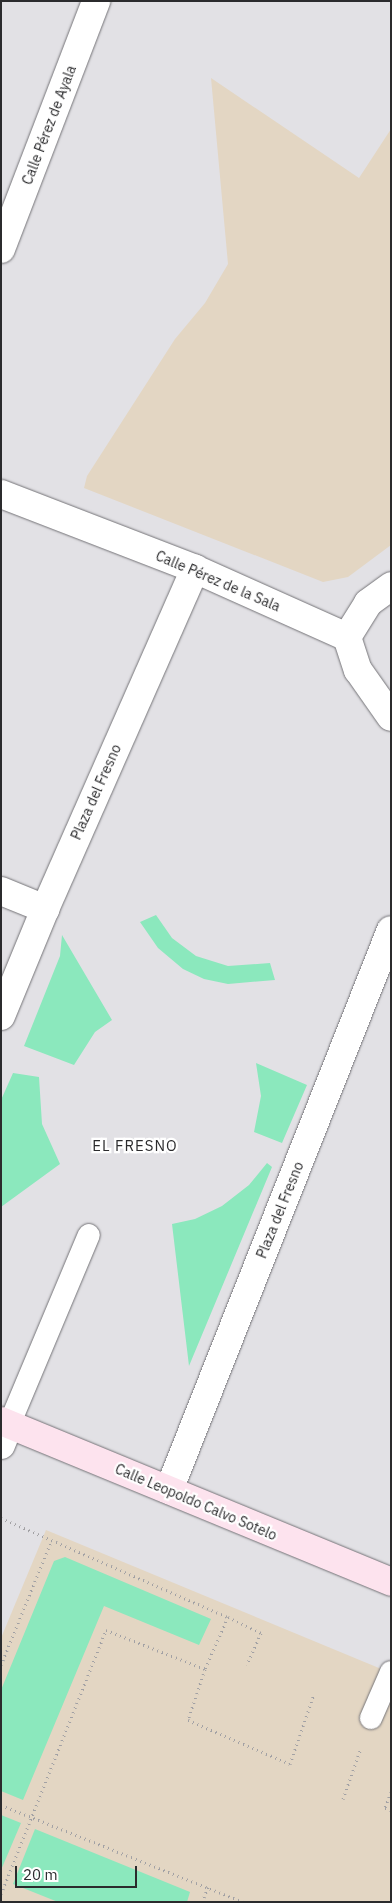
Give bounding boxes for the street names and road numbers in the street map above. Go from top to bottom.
street label: Calle Pérez de Ayala [18,63,80,187]
street label: Calle Pérez de la Sala [153,547,283,615]
street label: Plaza del Fresno [67,742,125,842]
street label: Plaza del Fresno [253,1159,307,1261]
street label: Calle Leopoldo Calvo Sotelo [113,1460,279,1544]

